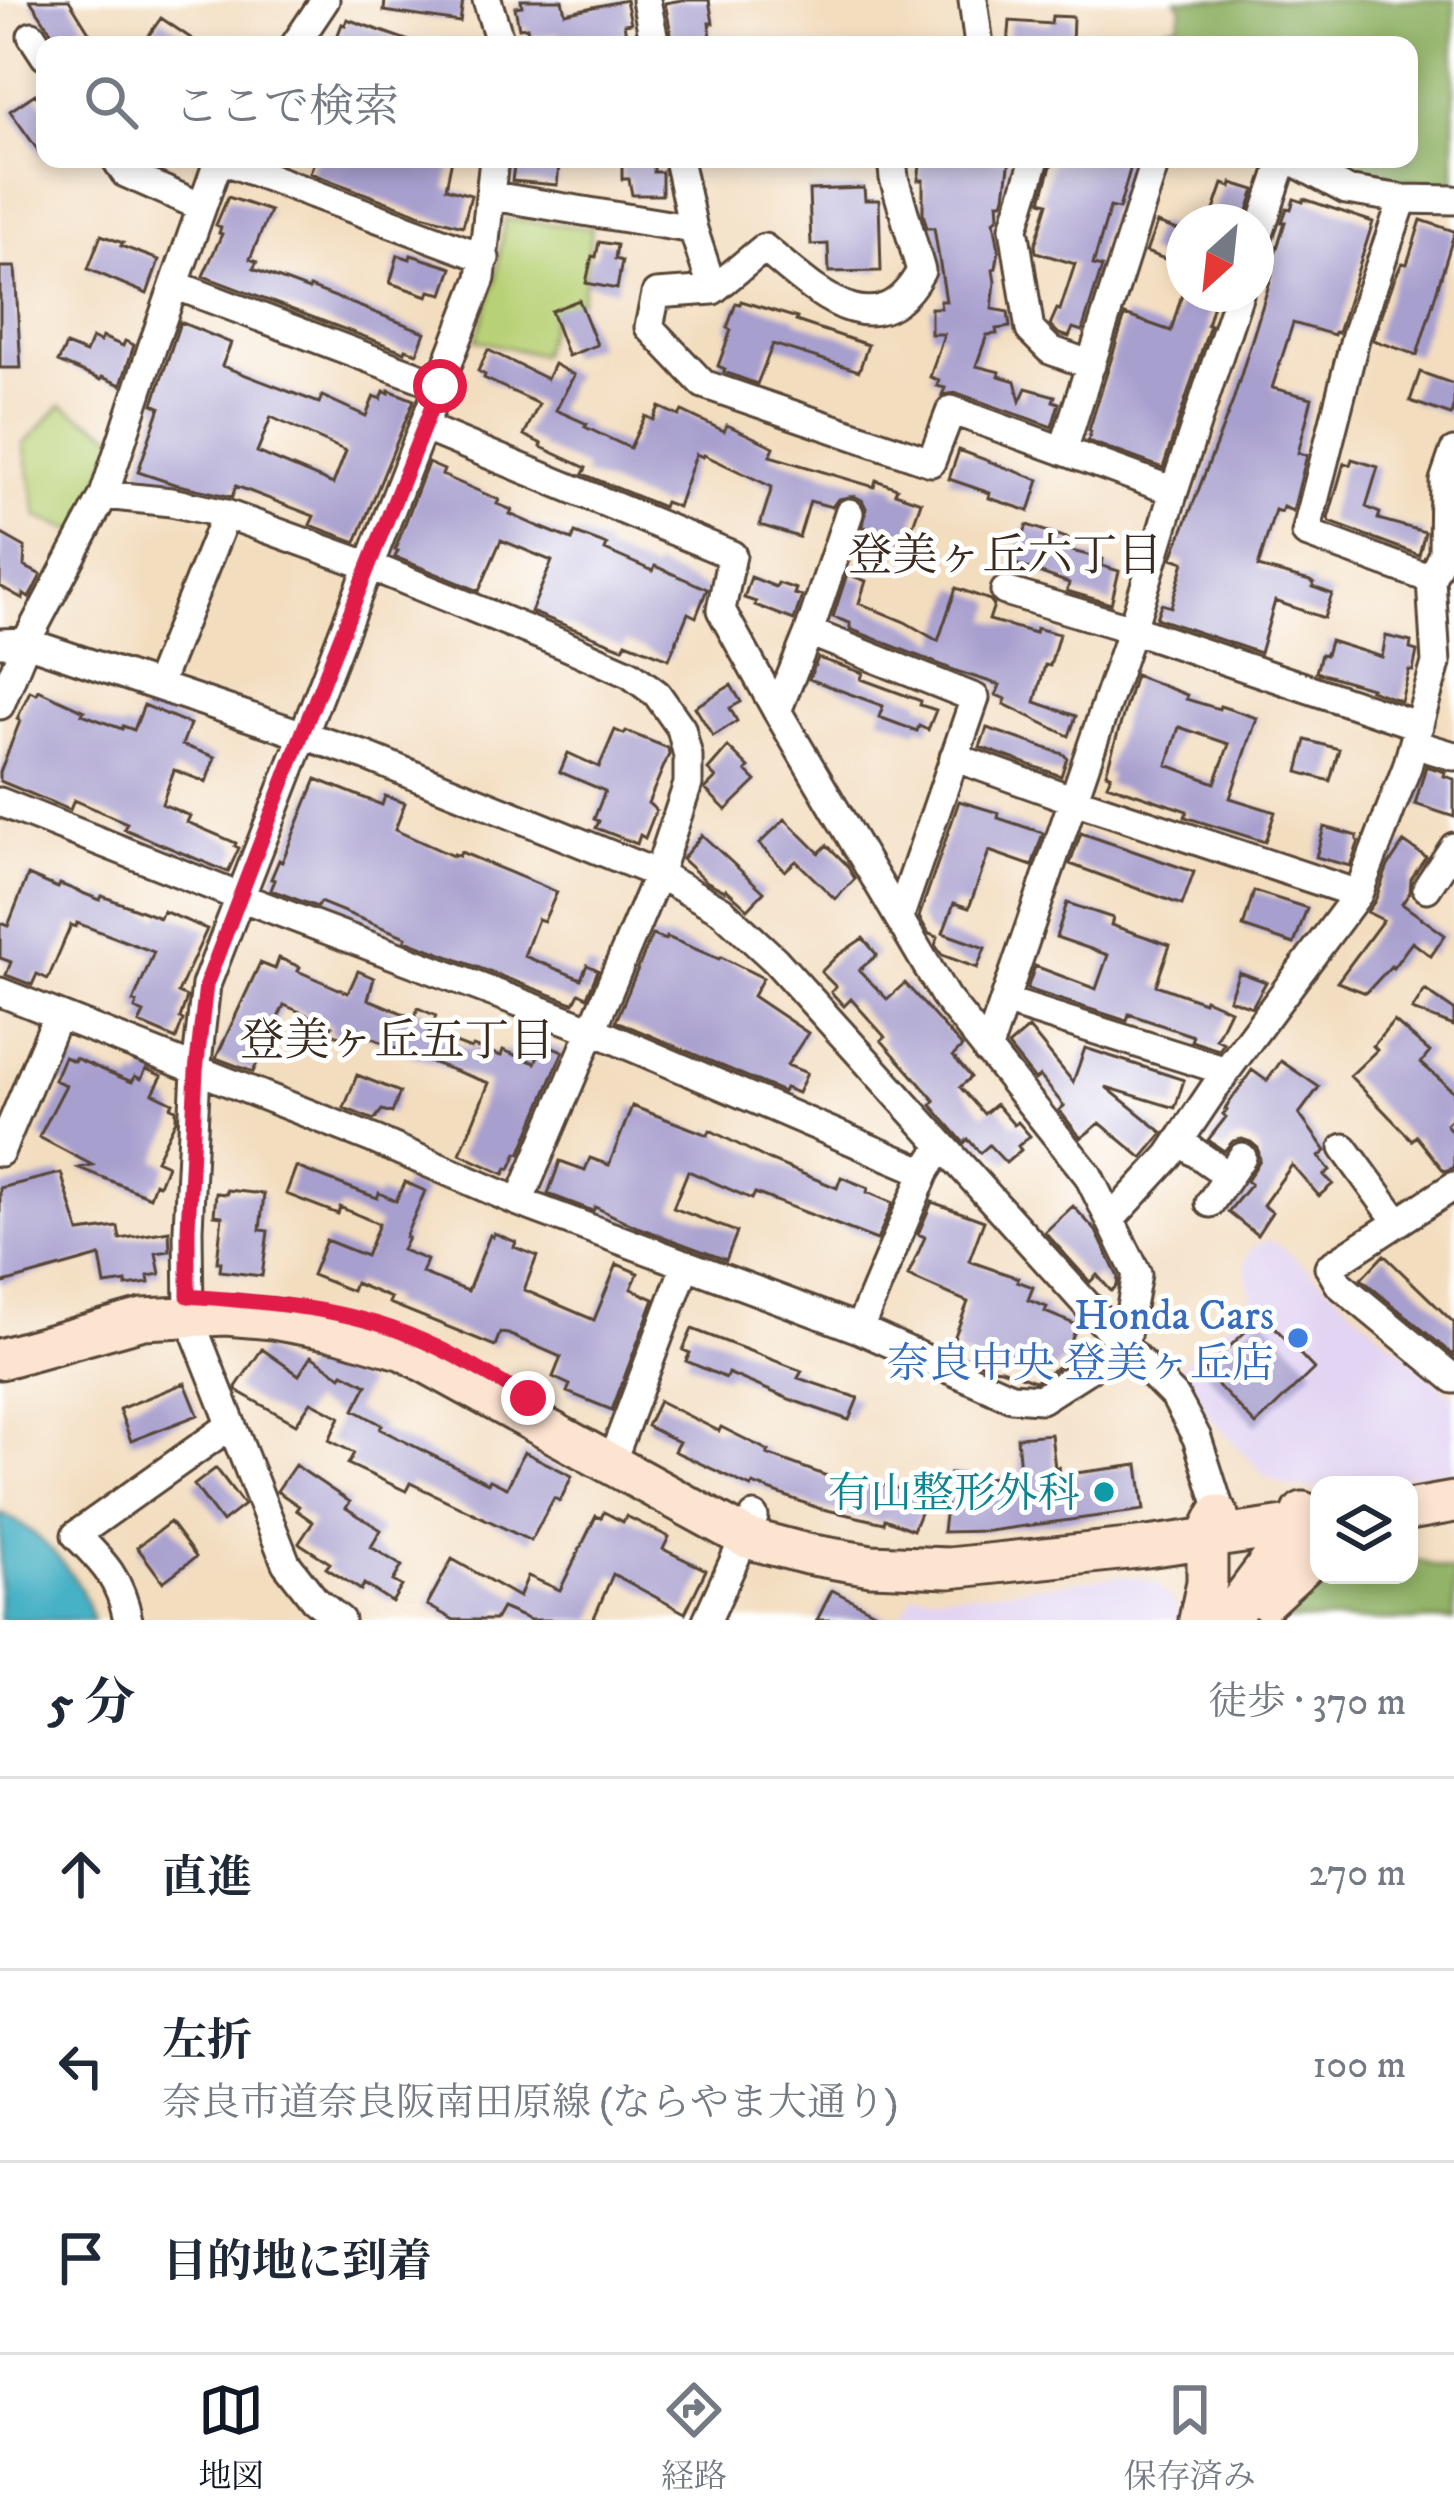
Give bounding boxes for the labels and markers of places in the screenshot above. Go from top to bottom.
place label: Honda Cars 奈良中央 登美ヶ丘店 [887,1291,1274,1391]
marker: Honda Cars 奈良中央 登美ヶ丘店 [1285,1325,1311,1351]
place label: 有山整形外科 [828,1469,1080,1521]
marker: 有山整形外科 [1091,1479,1117,1505]

